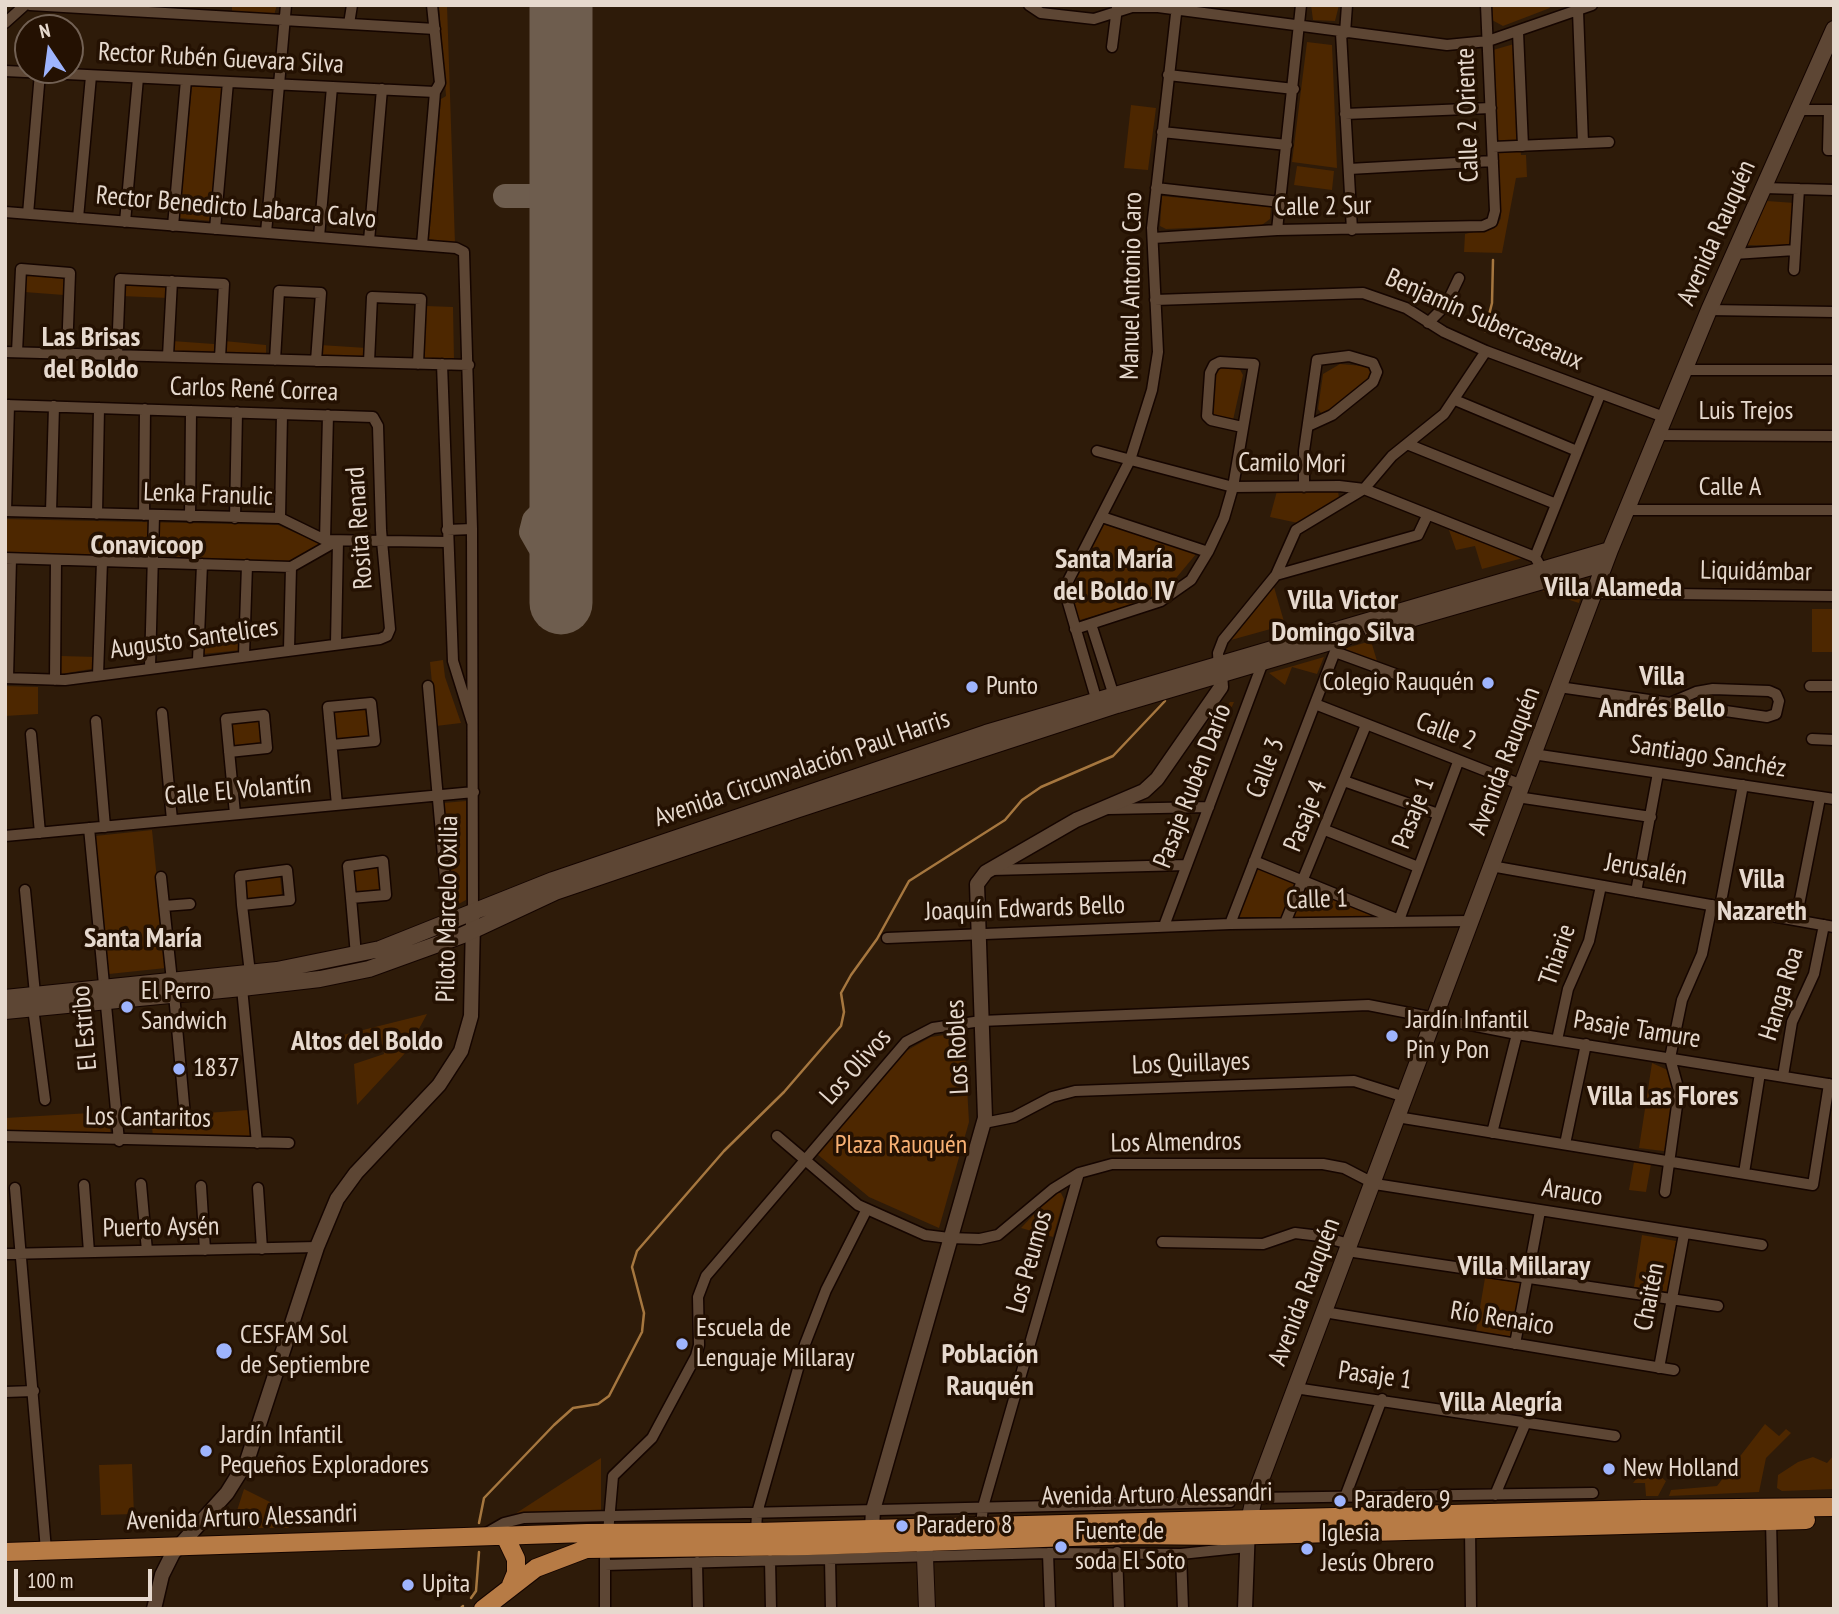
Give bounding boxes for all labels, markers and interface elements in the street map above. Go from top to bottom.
north arrow [14,14,84,84]
text: N [37,18,52,43]
street label: Rector Rubén Guevara Silva [97,37,345,81]
street label: Calle 2 Oriente [1450,47,1486,183]
street label: Avenida Rauquén [1671,156,1763,310]
street label: Rector Benedicto Labarca Calvo [95,180,377,236]
street label: Calle 2 Sur [1274,191,1372,223]
street label: Manuel Antonio Caro [1115,192,1149,380]
street label: Benjamín Subercaseaux [1380,262,1588,378]
district label: Las Brisas del Boldo [42,321,140,387]
street label: Carlos René Correa [169,371,339,409]
street label: Luis Trejos [1699,396,1793,428]
street label: Camilo Mori [1238,447,1346,481]
street label: Rosita Renard [340,466,380,590]
street label: Calle A [1699,472,1761,504]
street label: Lenka Franulic [143,477,273,513]
district label: Conavicoop [91,529,203,563]
district label: Santa María del Boldo IV [1053,543,1175,609]
street label: Liquidámbar [1700,555,1812,589]
district label: Villa Alameda [1544,571,1682,605]
district label: Villa Victor Domingo Silva [1271,584,1415,650]
street label: Augusto Santelices [108,612,280,666]
district label: Villa Andrés Bello [1599,660,1725,726]
place label: Colegio Rauquén [1323,667,1474,699]
place label: Punto [986,671,1038,703]
marker: Colegio Rauquén [1480,675,1496,691]
marker: Punto [964,679,980,695]
street label: Avenida Rauquén [1463,683,1547,839]
street label: Pasaje Rubén Darío [1147,700,1239,872]
street label: Avenida Circunvalación Paul Harris [650,704,954,834]
street label: Calle 2 [1411,706,1481,758]
street label: Santiago Sanchéz [1628,729,1788,785]
street label: Calle 3 [1240,733,1292,803]
street label: Calle El Volantín [163,769,313,813]
street label: Pasaje 1 [1386,773,1442,853]
street label: Pasaje 4 [1278,776,1334,856]
street label: Piloto Marcelo Oxilia [431,815,465,1003]
street label: Jerusalén [1603,847,1689,893]
district label: Villa Nazareth [1717,863,1807,929]
street label: Calle 1 [1285,883,1349,917]
street label: Joaquín Edwards Bello [924,890,1126,928]
street label: Thiarie [1533,920,1583,990]
district label: Santa María [84,922,202,956]
street label: Hanga Roa [1753,944,1811,1044]
place label: El Perro Sandwich [141,976,227,1038]
street label: El Estribo [66,984,104,1072]
marker: El Perro Sandwich [119,999,135,1015]
street label: Los Robles [940,999,976,1095]
place label: Jardín Infantil Pin y Pon [1406,1005,1528,1066]
street label: Pasaje Tamure [1571,1005,1703,1055]
street label: Los Olivos [814,1023,898,1111]
district label: Altos del Boldo [291,1025,443,1059]
marker: Jardín Infantil Pin y Pon [1384,1028,1400,1044]
street label: Los Quillayes [1131,1046,1251,1082]
place label: 1837 [193,1053,240,1085]
marker: 1837 [171,1061,187,1077]
district label: Villa Las Flores [1587,1080,1739,1114]
street label: Los Cantaritos [85,1101,211,1135]
street label: Los Almendros [1110,1126,1242,1160]
park label: Plaza Rauquén [835,1130,967,1162]
street label: Arauco [1539,1173,1605,1213]
street label: Los Peumos [1001,1207,1059,1317]
street label: Puerto Aysén [102,1211,220,1245]
street label: Avenida Rauquén [1263,1214,1347,1370]
district label: Villa Millaray [1458,1250,1590,1284]
street label: Chaitén [1628,1260,1672,1334]
street label: Río Renaico [1448,1295,1556,1343]
place label: Escuela de Lenguaje Millaray [696,1313,855,1374]
place label: CESFAM Sol de Septiembre [240,1320,370,1382]
marker: Escuela de Lenguaje Millaray [674,1336,690,1352]
district label: Población Rauquén [942,1338,1038,1404]
marker: CESFAM Sol de Septiembre [214,1341,234,1361]
street label: Pasaje 1 [1336,1355,1414,1397]
district label: Villa Alegría [1440,1386,1562,1420]
place label: Jardín Infantil Pequeños Exploradores [220,1420,429,1482]
marker: Jardín Infantil Pequeños Exploradores [198,1443,214,1459]
place label: New Holland [1623,1453,1739,1485]
marker: New Holland [1601,1461,1617,1477]
street label: Avenida Arturo Alessandri [1041,1477,1273,1513]
place label: Paradero 9 [1354,1485,1451,1517]
marker: Paradero 9 [1332,1493,1348,1509]
street label: Avenida Arturo Alessandri [126,1498,358,1538]
place label: Paradero 8 [916,1510,1013,1542]
place label: Fuente de soda El Soto [1075,1516,1185,1578]
marker: Paradero 8 [894,1518,910,1534]
place label: Iglesia Jesús Obrero [1321,1518,1434,1580]
marker: Fuente de soda El Soto [1053,1539,1069,1555]
marker: Iglesia Jesús Obrero [1299,1541,1315,1557]
scale bar [18,1554,156,1598]
text: 100 m [27,1567,73,1594]
place label: Upita [422,1569,470,1601]
marker: Upita [400,1577,416,1593]

